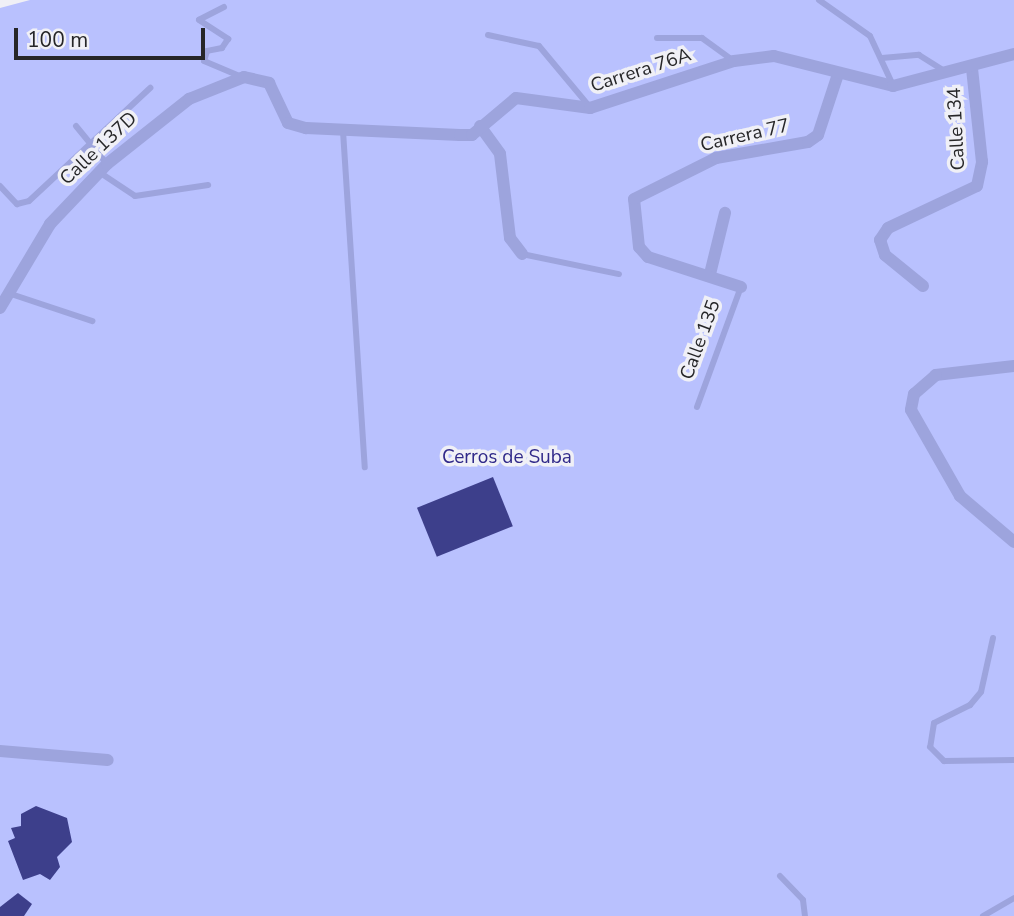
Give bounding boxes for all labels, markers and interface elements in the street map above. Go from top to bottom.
scale bar [18,14,208,58]
text: 100 m [27,26,88,54]
street label: Carrera 76A [588,44,694,98]
street label: Calle 134 [943,87,971,171]
street label: Calle 137D [56,108,142,190]
street label: Carrera 77 [698,115,792,157]
street label: Calle 135 [676,297,726,383]
park label: Cerros de Suba [442,447,572,469]

